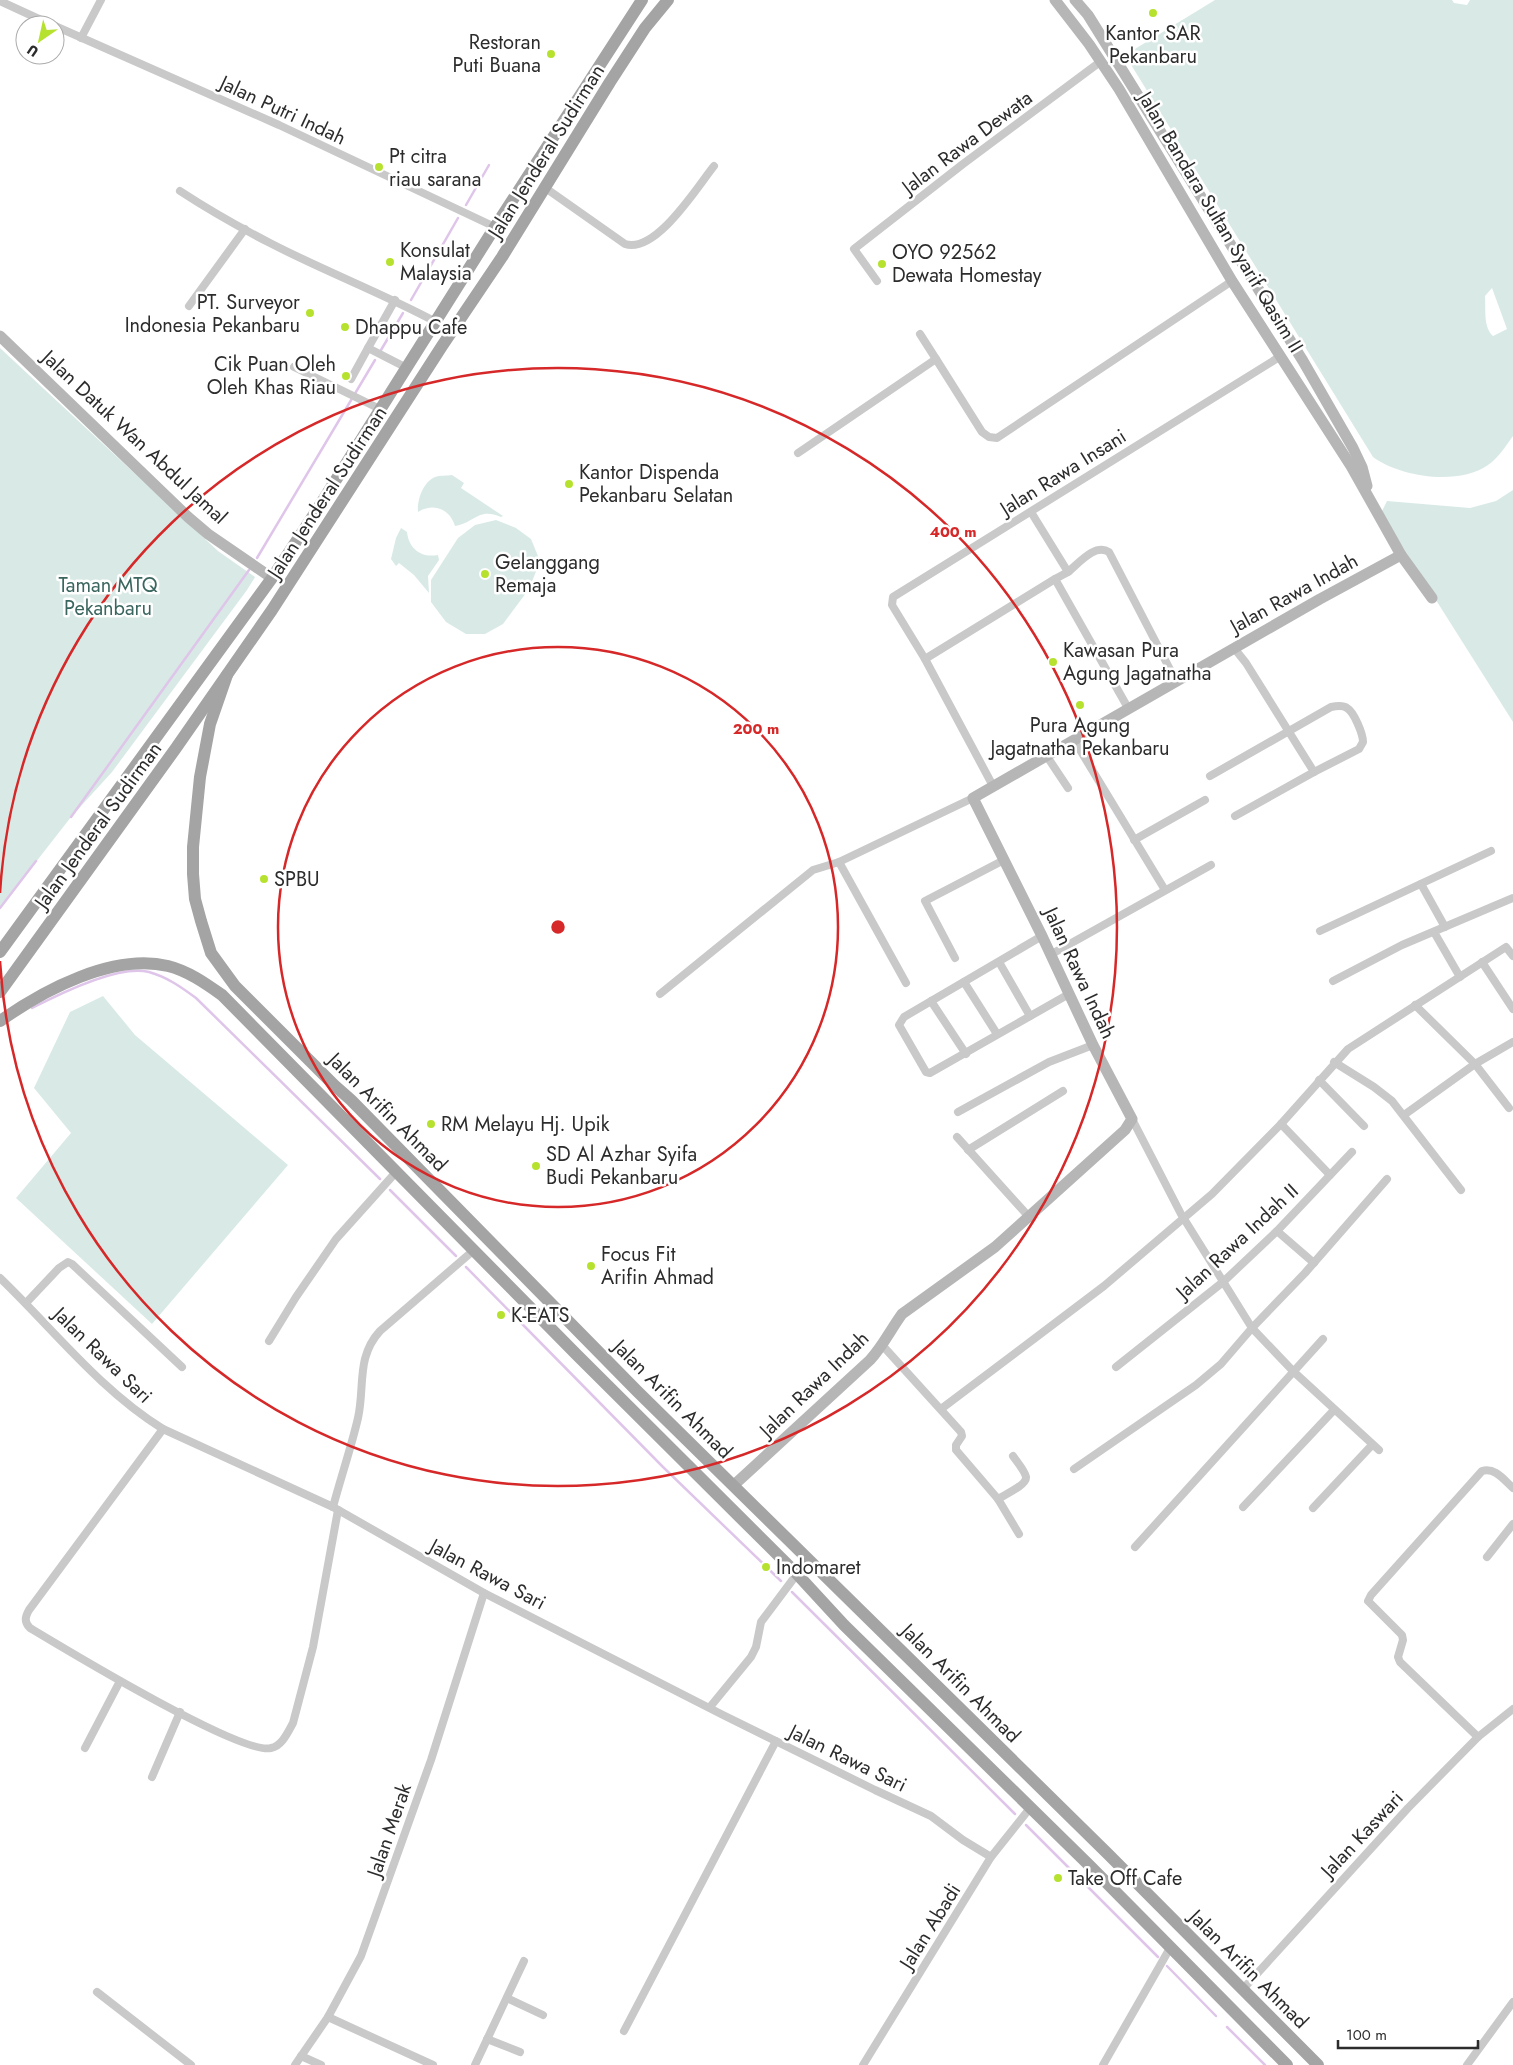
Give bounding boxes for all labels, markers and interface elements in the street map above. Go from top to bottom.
marker: Kantor SAR Pekanbaru [1147,7,1159,19]
north arrow [15,15,65,65]
place label: Kantor SAR Pekanbaru [1105,19,1201,71]
place label: Restoran Puti Buana [453,28,541,80]
text: U [23,40,42,62]
marker: Restoran Puti Buana [545,48,557,60]
street label: Jalan Jenderal Sudirman [480,59,612,246]
street label: Jalan Putri Indah [212,67,351,152]
street label: Jalan Rawa Dewata [894,84,1038,203]
street label: Jalan Bandara Sultan Syarif Qasim II [1129,84,1310,358]
place label: Pt citra riau sarana [389,142,481,194]
marker: Pt citra riau sarana [373,161,385,173]
place label: Konsulat Malaysia [400,236,472,288]
place label: OYO 92562 Dewata Homestay [892,238,1042,290]
marker: Konsulat Malaysia [384,256,396,268]
marker: OYO 92562 Dewata Homestay [876,258,888,270]
place label: PT. Surveyor Indonesia Pekanbaru [125,288,300,340]
marker: PT. Surveyor Indonesia Pekanbaru [304,307,316,319]
place label: Dhappu Cafe [355,313,467,342]
marker: Dhappu Cafe [339,321,351,333]
street label: Jalan Datuk Wan Abdul Jamal [33,342,234,531]
place label: Cik Puan Oleh Oleh Khas Riau [207,350,336,402]
marker: Cik Puan Oleh Oleh Khas Riau [340,370,352,382]
street label: Jalan Jenderal Sudirman [259,400,394,587]
street label: Jalan Rawa Insani [992,422,1132,524]
place label: Kantor Dispenda Pekanbaru Selatan [579,458,733,510]
marker: Kantor Dispenda Pekanbaru Selatan [563,478,575,490]
text: 400 m [929,521,977,543]
street label: Jalan Rawa Indah [1222,546,1363,642]
place label: Gelanggang Remaja [495,548,600,600]
marker: Gelanggang Remaja [479,568,491,580]
park label: Taman MTQ Pekanbaru [59,571,158,623]
place label: Kawasan Pura Agung Jagatnatha [1063,636,1211,688]
marker: Kawasan Pura Agung Jagatnatha [1047,656,1059,668]
marker: Pura Agung Jagatnatha Pekanbaru [1074,699,1086,711]
place label: Pura Agung Jagatnatha Pekanbaru [987,711,1170,763]
text: 200 m [733,718,779,740]
street label: Jalan Jenderal Sudirman [26,736,169,917]
place label: SPBU [274,865,320,894]
marker: SPBU [258,873,270,885]
street label: Jalan Rawa Indah [1035,900,1123,1044]
centre of rings [549,918,567,936]
street label: Jalan Arifin Ahmad [319,1044,454,1179]
place label: RM Melayu Hj. Upik [441,1110,610,1139]
marker: RM Melayu Hj. Upik [425,1118,437,1130]
place label: SD Al Azhar Syifa Budi Pekanbaru [546,1140,697,1192]
marker: SD Al Azhar Syifa Budi Pekanbaru [530,1160,542,1172]
street label: Jalan Rawa Indah II [1168,1177,1305,1308]
place label: Focus Fit Arifin Ahmad [601,1240,714,1292]
marker: Focus Fit Arifin Ahmad [585,1260,597,1272]
street label: Jalan Rawa Sari [44,1298,159,1410]
place label: K-EATS [511,1301,570,1330]
marker: K-EATS [495,1309,507,1321]
street label: Jalan Rawa Indah [751,1325,875,1446]
street label: Jalan Arifin Ahmad [604,1331,739,1466]
street label: Jalan Rawa Sari [422,1530,551,1617]
place label: Indomaret [776,1553,861,1582]
marker: Indomaret [760,1561,772,1573]
street label: Jalan Arifin Ahmad [892,1615,1027,1750]
street label: Jalan Rawa Sari [781,1716,912,1799]
street label: Jalan Merak [359,1779,419,1884]
street label: Jalan Kaswari [1312,1784,1410,1886]
place label: Take Off Cafe [1068,1864,1182,1893]
marker: Take Off Cafe [1052,1872,1064,1884]
street label: Jalan Abadi [891,1878,968,1977]
street label: Jalan Arifin Ahmad [1180,1901,1315,2036]
scale bar [1338,2018,1478,2050]
text: 100 m [1346,2024,1387,2046]

